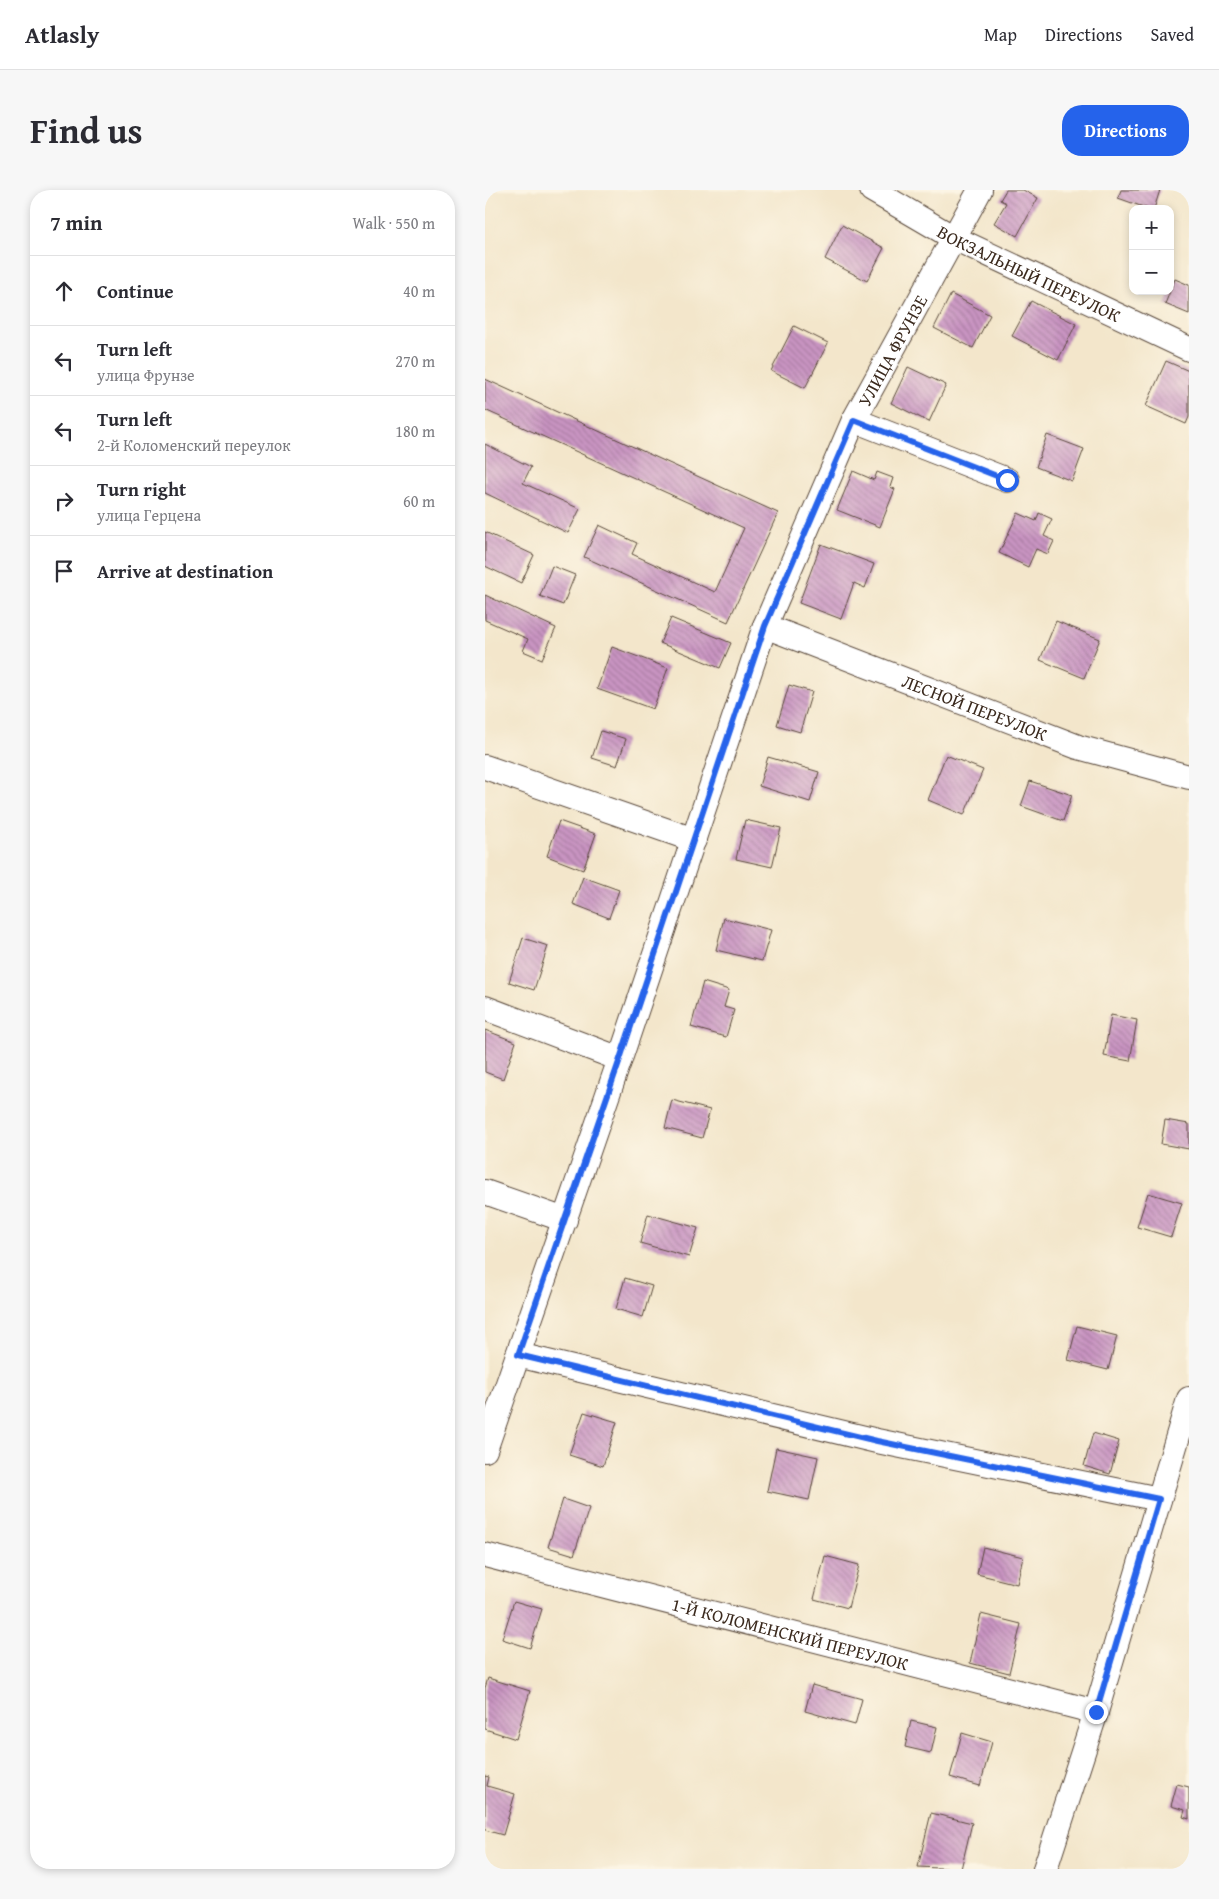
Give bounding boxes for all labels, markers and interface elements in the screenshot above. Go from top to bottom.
text: Atlasly [25,17,99,52]
text: Map [984,21,1017,48]
text: Directions [1045,21,1122,48]
text: Saved [1150,21,1194,48]
text: Find us [30,105,143,156]
button: Directions [1062,105,1189,156]
map controls [1129,205,1174,295]
button: + [1129,205,1174,250]
text: 7 min [50,207,102,238]
text: Walk · 550 m [352,211,435,235]
street label: ВОКЗАЛЬНЫЙ ПЕРЕУЛОК [933,218,1125,328]
button: − [1129,250,1174,295]
icon: ahead [50,277,78,305]
text: Continue [97,277,174,305]
text: 40 m [403,279,435,303]
street label: УЛИЦА ФРУНЗЕ [851,290,934,411]
text: Turn left [97,335,172,363]
icon: left [50,347,78,375]
text: 270 m [395,349,435,373]
text: улица Фрунзе [97,363,195,387]
text: Turn left [97,405,172,433]
icon: left [50,417,78,445]
text: 180 m [395,419,435,443]
text: 2-й Коломенский переулок [97,433,291,457]
route start [996,469,1019,492]
text: Turn right [97,475,186,503]
icon: right [50,487,78,515]
text: 60 m [403,489,435,513]
text: улица Герцена [97,503,201,527]
icon: arrive [50,557,78,585]
text: Arrive at destination [97,557,273,585]
street label: ЛЕСНОЙ ПЕРЕУЛОК [899,667,1051,747]
street label: 1-Й КОЛОМЕНСКИЙ ПЕРЕУЛОК [669,1590,911,1677]
route end [1085,1701,1108,1724]

